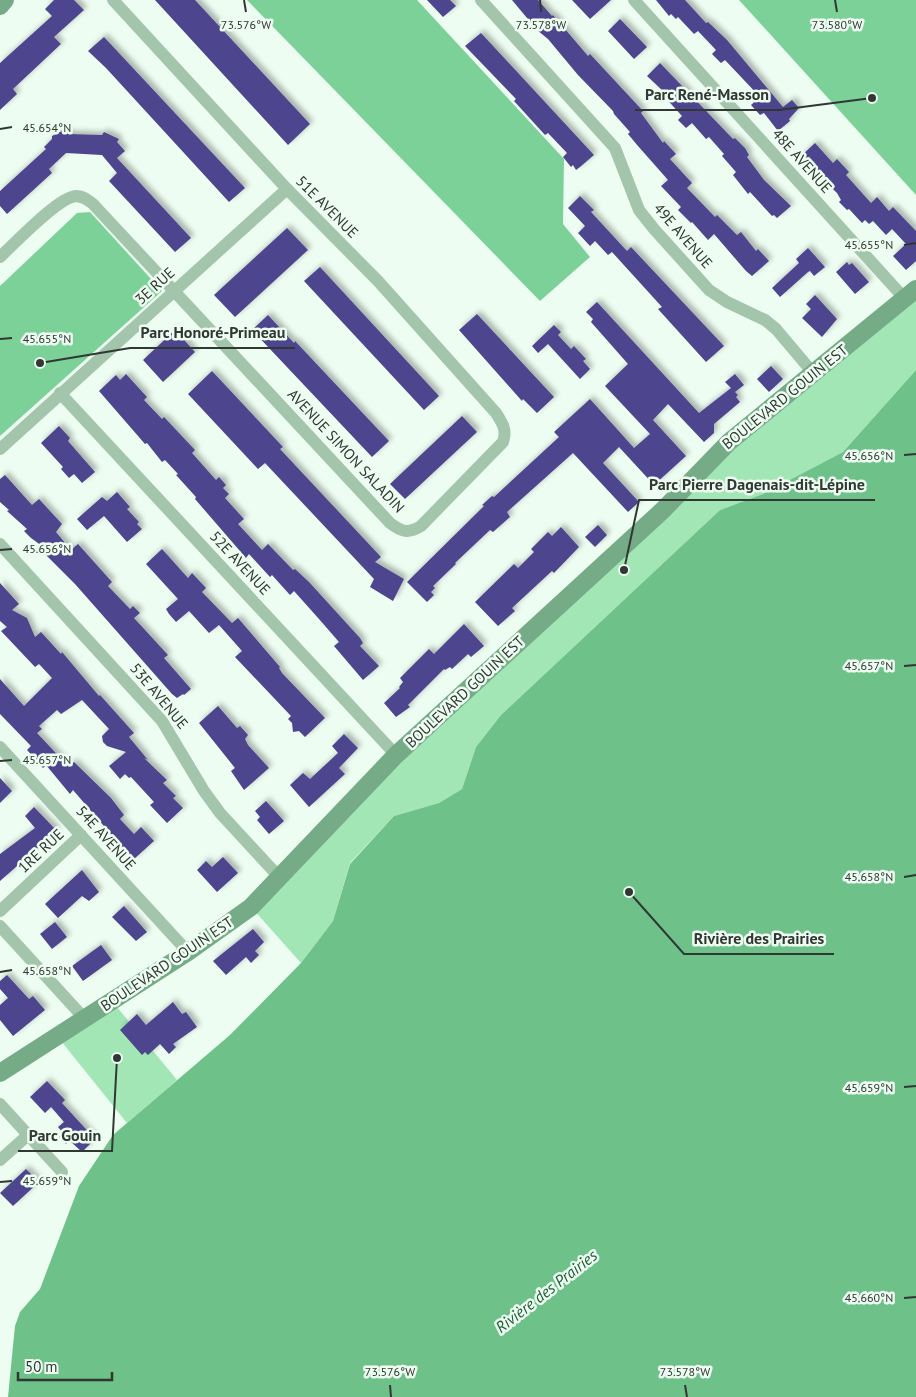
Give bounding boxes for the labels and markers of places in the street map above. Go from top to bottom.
callout: Parc René-Masson [635,79,779,110]
callout: Parc Honoré-Primeau [130,317,295,348]
callout: Parc Pierre Dagenais-dit-Lépine [639,469,875,500]
callout: Rivière des Prairies [684,923,834,954]
callout: Parc Gouin [18,1120,112,1151]

